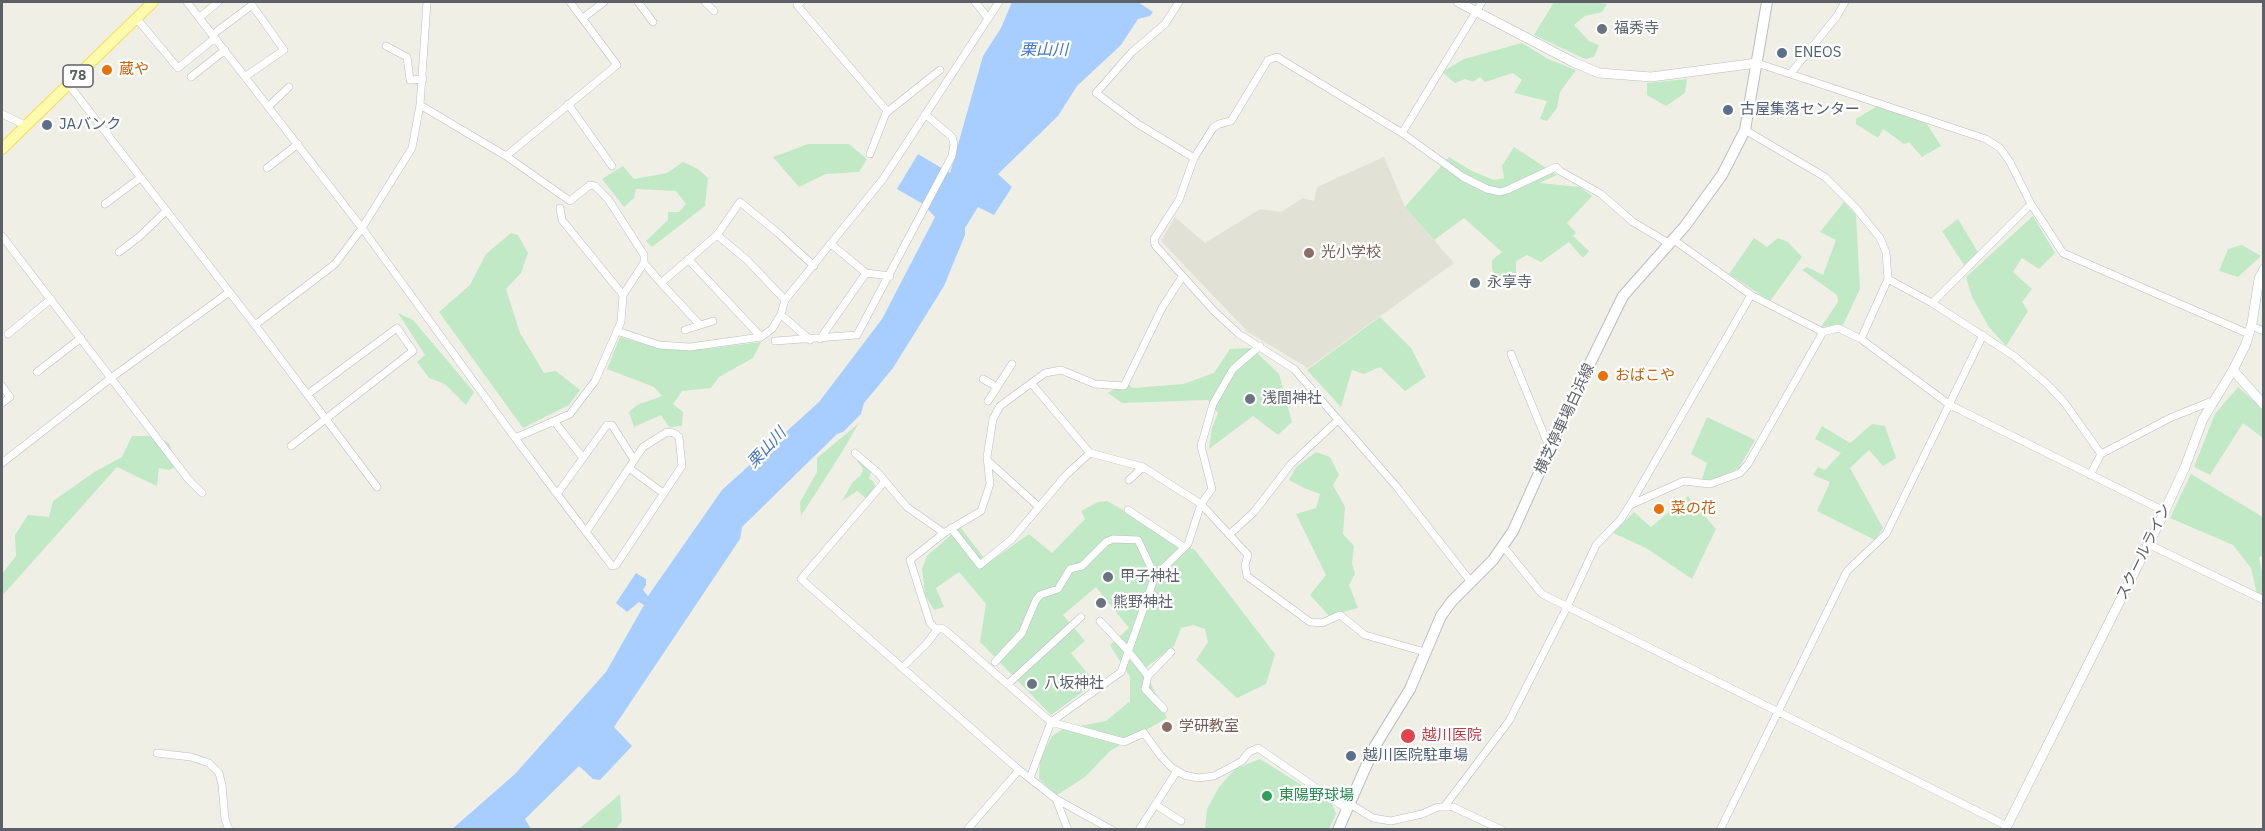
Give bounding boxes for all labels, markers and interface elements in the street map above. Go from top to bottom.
place label: 福秀寺 [1614,20,1659,38]
marker: 福秀寺 [1595,22,1609,36]
water label: 栗山川 [1020,40,1068,60]
place label: ENEOS [1794,44,1841,62]
marker: ENEOS [1775,46,1789,60]
place label: 蔵や [119,61,149,79]
marker: 蔵や [100,63,114,77]
road number: 78 [63,65,93,87]
place label: 古屋集落センター [1740,101,1860,119]
marker: 古屋集落センター [1721,103,1735,117]
place label: JAバンク [59,116,121,134]
marker: JAバンク [40,118,54,132]
place label: 光小学校 [1321,244,1381,262]
marker: 光小学校 [1302,246,1316,260]
place label: 永享寺 [1487,274,1532,292]
marker: 永享寺 [1468,276,1482,290]
street label: 横芝停車場白浜線 [1531,361,1599,477]
place label: おばこや [1615,367,1675,385]
marker: おばこや [1596,369,1610,383]
place label: 浅間神社 [1262,390,1322,408]
marker: 浅間神社 [1243,392,1257,406]
water label: 栗山川 [744,424,790,472]
place label: 菜の花 [1671,500,1716,518]
street label: スクールライン [2113,501,2175,603]
marker: 菜の花 [1652,502,1666,516]
place label: 甲子神社 [1120,568,1180,586]
marker: 甲子神社 [1101,570,1115,584]
place label: 熊野神社 [1113,594,1173,612]
marker: 熊野神社 [1094,596,1108,610]
place label: 八坂神社 [1044,675,1104,693]
marker: 八坂神社 [1025,677,1039,691]
place label: 学研教室 [1179,718,1239,736]
marker: 学研教室 [1160,720,1174,734]
marker: 越川医院 [1399,727,1417,745]
place label: 越川医院 [1422,727,1482,745]
place label: 越川医院駐車場 [1363,747,1468,765]
marker: 越川医院駐車場 [1344,749,1358,763]
place label: 東陽野球場 [1279,787,1354,805]
marker: 東陽野球場 [1260,789,1274,803]

